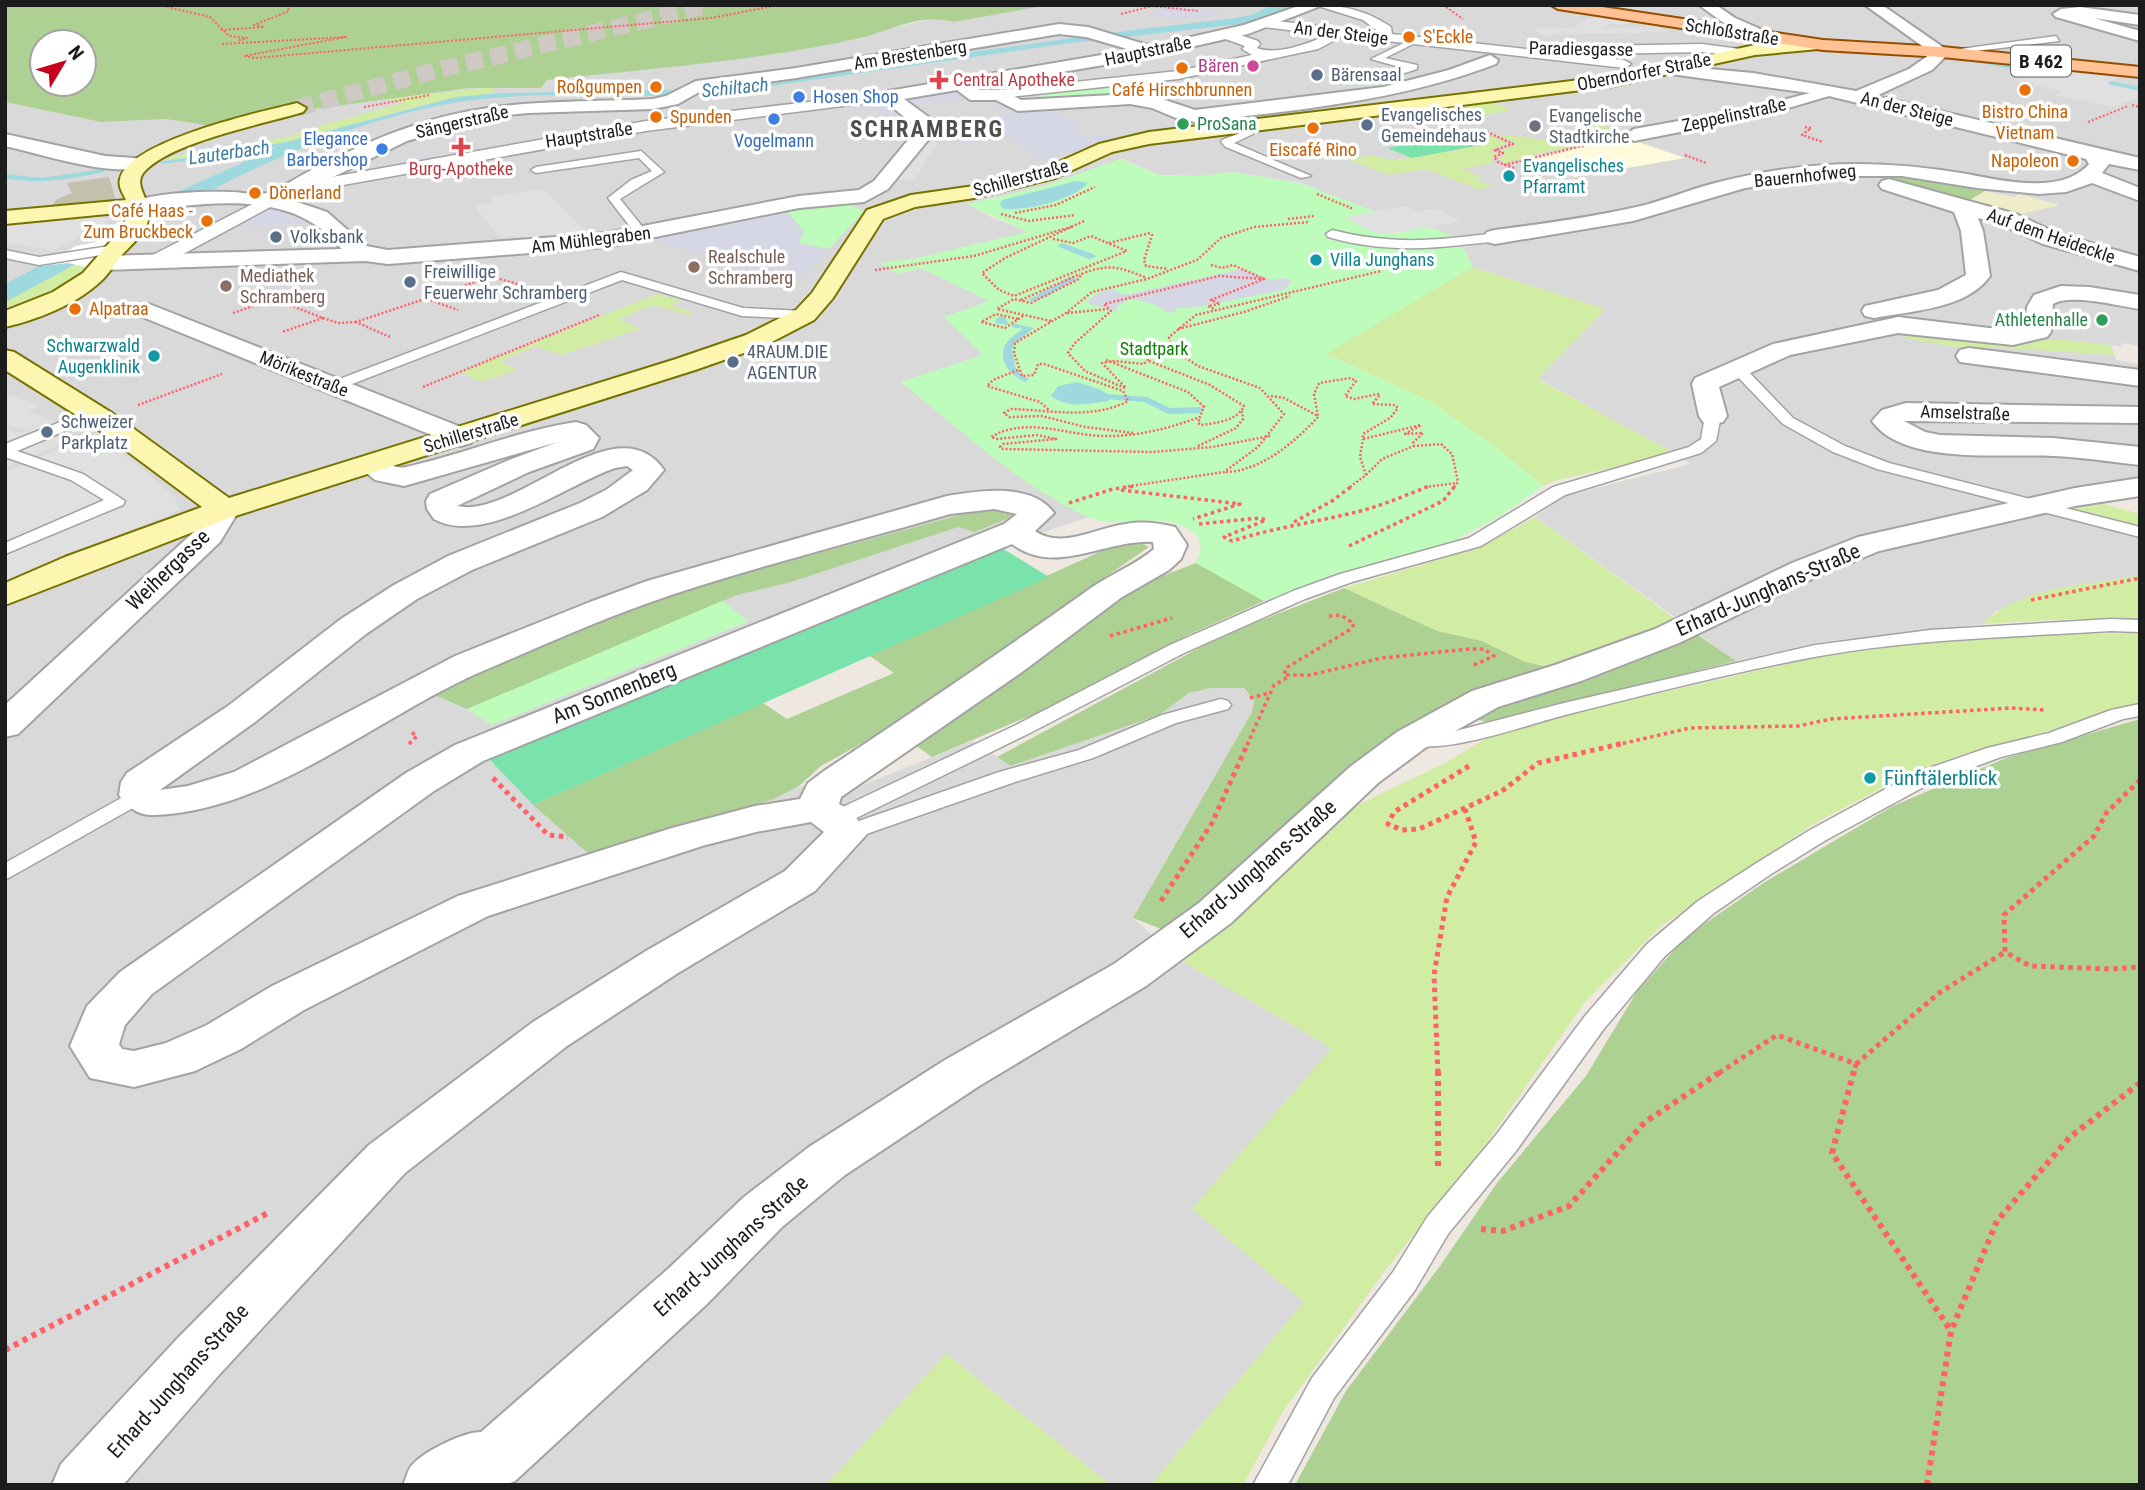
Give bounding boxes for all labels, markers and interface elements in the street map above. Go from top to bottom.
street label: Schloßstraße [1684,14,1780,49]
street label: An der Steige [1293,16,1389,49]
place label: S'Eckle [1423,26,1473,47]
north arrow [28,28,98,98]
marker: S'Eckle [1401,29,1417,45]
street label: Hauptstraße [1103,31,1193,70]
street label: Am Brestenberg [852,35,968,74]
street label: Paradiesgasse [1529,37,1633,60]
text: N [63,41,89,65]
road number: B 462 [2011,45,2071,76]
street label: Oberndorfer Straße [1575,48,1713,95]
place label: Bären [1198,55,1239,76]
marker: Bären [1245,58,1261,74]
marker: Café Hirschbrunnen [1174,60,1190,76]
place label: Bärensaal [1331,64,1402,85]
marker: Bärensaal [1309,67,1325,83]
place label: Central Apotheke [953,69,1075,90]
marker: Central Apotheke [931,72,947,88]
water label: Schiltach [700,73,770,102]
place label: Roßgumpen [557,76,642,97]
marker: Roßgumpen [648,79,664,95]
place label: Café Hirschbrunnen [1112,79,1252,100]
marker: Bistro China Vietnam [2017,82,2033,98]
place label: Hosen Shop [813,86,899,107]
street label: An der Steige [1859,87,1956,130]
marker: Hosen Shop [791,89,807,105]
street label: Zeppelinstraße [1680,93,1788,136]
street label: Sängerstraße [413,101,510,142]
place label: Bistro China Vietnam [1982,101,2068,143]
place label: Evangelisches Gemeindehaus [1381,104,1487,146]
place label: Evangelische Stadtkirche [1549,105,1642,147]
place label: Spunden [670,106,732,127]
marker: Spunden [648,109,664,125]
marker: Vogelmann [766,111,782,127]
place label: ProSana [1197,113,1257,134]
district label: SCHRAMBERG [850,116,1004,143]
marker: ProSana [1175,116,1191,132]
street label: Hauptstraße [544,117,634,152]
marker: Evangelisches Gemeindehaus [1359,117,1375,133]
marker: Evangelische Stadtkirche [1527,118,1543,134]
marker: Eiscafé Rino [1305,120,1321,136]
place label: Elegance Barbershop [286,128,368,170]
place label: Vogelmann [734,130,814,151]
water label: Lauterbach [187,135,271,170]
marker: Burg-Apotheke [453,139,469,155]
place label: Eiscafé Rino [1269,139,1357,160]
marker: Elegance Barbershop [374,141,390,157]
place label: Napoleon [1991,150,2059,171]
marker: Napoleon [2065,153,2081,169]
street label: Schillerstraße [971,155,1071,200]
place label: Evangelisches Pfarramt [1523,155,1624,197]
place label: Burg-Apotheke [409,158,513,179]
street label: Bauernhofweg [1753,160,1857,191]
marker: Evangelisches Pfarramt [1501,168,1517,184]
place label: Dönerland [269,182,341,203]
marker: Dönerland [247,185,263,201]
place label: Café Haas - Zum Bruckbeck [83,200,194,242]
street label: Auf dem Heideckle [1984,204,2118,267]
marker: Café Haas - Zum Bruckbeck [199,213,215,229]
street label: Am Mühlegraben [530,222,652,257]
place label: Volksbank [290,226,364,247]
marker: Volksbank [268,229,284,245]
place label: Realschule Schramberg [708,246,793,288]
place label: Villa Junghans [1330,249,1434,270]
marker: Villa Junghans [1308,252,1324,268]
marker: Realschule Schramberg [686,259,702,275]
place label: Freiwillige Feuerwehr Schramberg [424,261,587,303]
place label: Mediathek Schramberg [240,265,325,307]
marker: Freiwillige Feuerwehr Schramberg [402,274,418,290]
marker: Mediathek Schramberg [218,278,234,294]
place label: Alpatraa [89,298,149,319]
marker: Alpatraa [67,301,83,317]
place label: Athletenhalle [1995,309,2088,330]
marker: Athletenhalle [2094,312,2110,328]
place label: Schwarzwald Augenklinik [47,335,140,377]
park label: Stadtpark [1120,338,1188,359]
place label: 4RAUM.DIE AGENTUR [747,341,828,383]
street label: Mörikestraße [257,346,352,401]
marker: Schwarzwald Augenklinik [146,348,162,364]
marker: 4RAUM.DIE AGENTUR [725,354,741,370]
street label: Amselstraße [1920,400,2010,425]
street label: Schillerstraße [421,408,521,457]
place label: Schweizer Parkplatz [61,411,134,453]
marker: Schweizer Parkplatz [39,424,55,440]
street label: Weihergasse [122,524,215,615]
street label: Erhard-Junghans-Straße [1672,539,1864,641]
street label: Am Sonnenberg [549,657,679,729]
place label: Fünftälerblick [1884,766,1998,790]
marker: Fünftälerblick [1862,770,1878,786]
street label: Erhard-Junghans-Straße [1175,795,1341,943]
street label: Erhard-Junghans-Straße [649,1170,813,1321]
street label: Erhard-Junghans-Straße [103,1299,254,1463]

